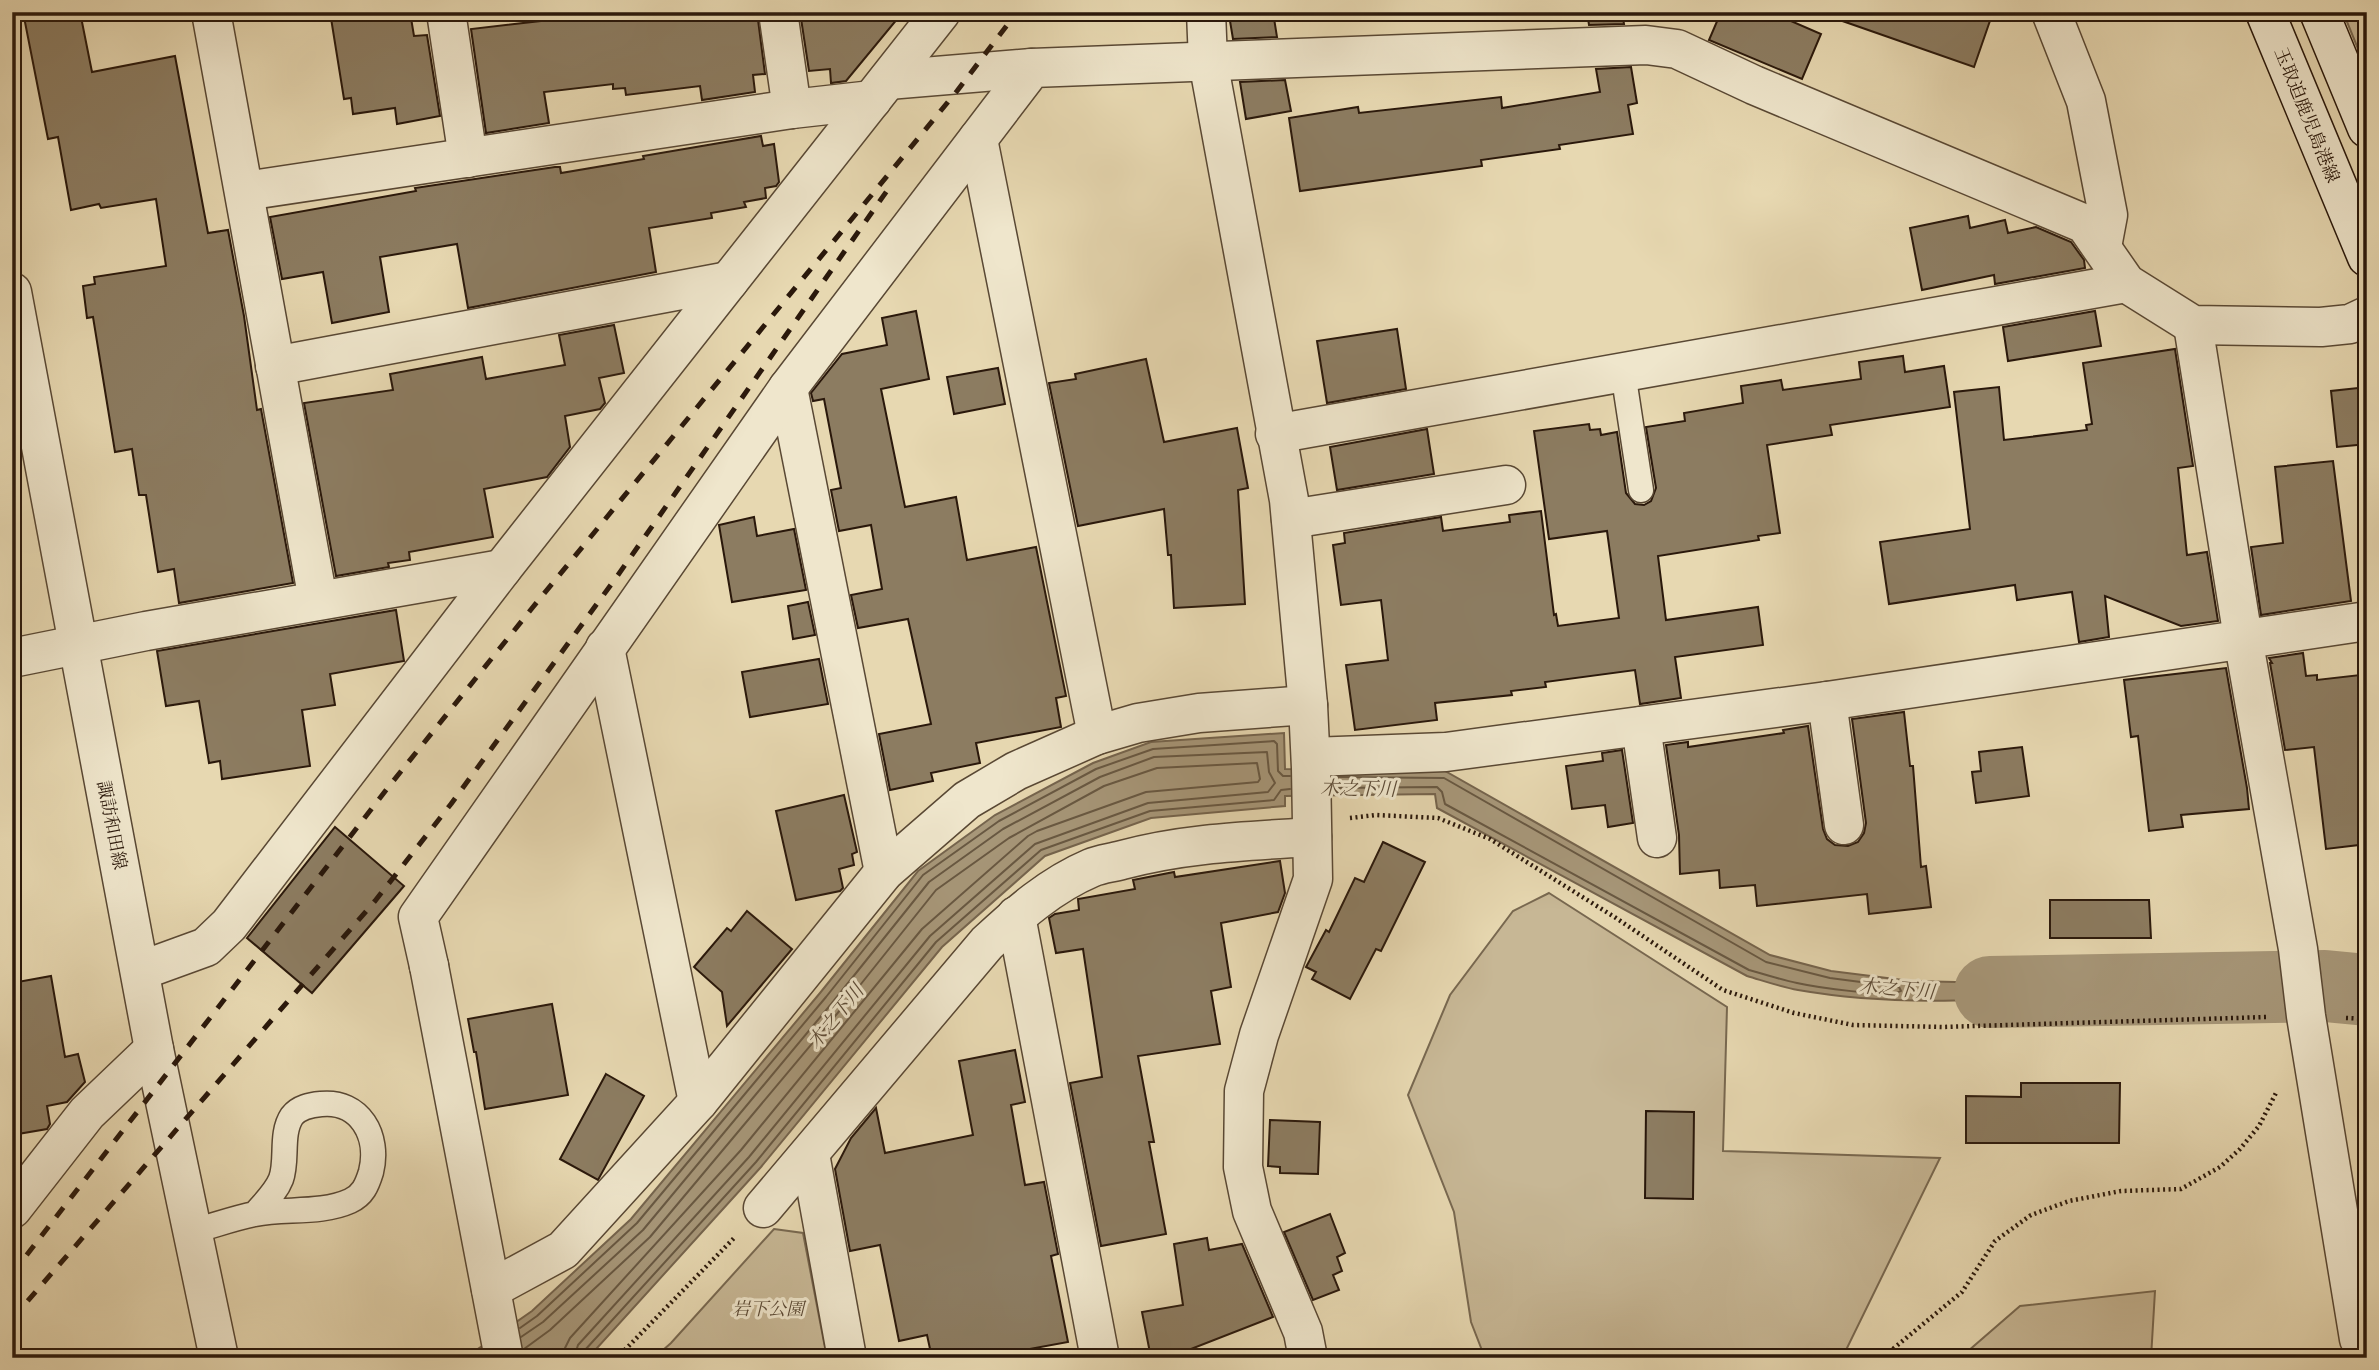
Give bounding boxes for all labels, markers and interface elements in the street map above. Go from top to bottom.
street label: 玉取迫鹿児島港線 [2270,44,2344,186]
water label: 木之下川 [1320,776,1398,801]
street label: 諏訪和田線 [93,779,131,871]
water label: 木之下川 [1858,974,1938,1003]
water label: 木之下川 [803,978,869,1053]
park label: 岩下公園 [732,1298,807,1320]

